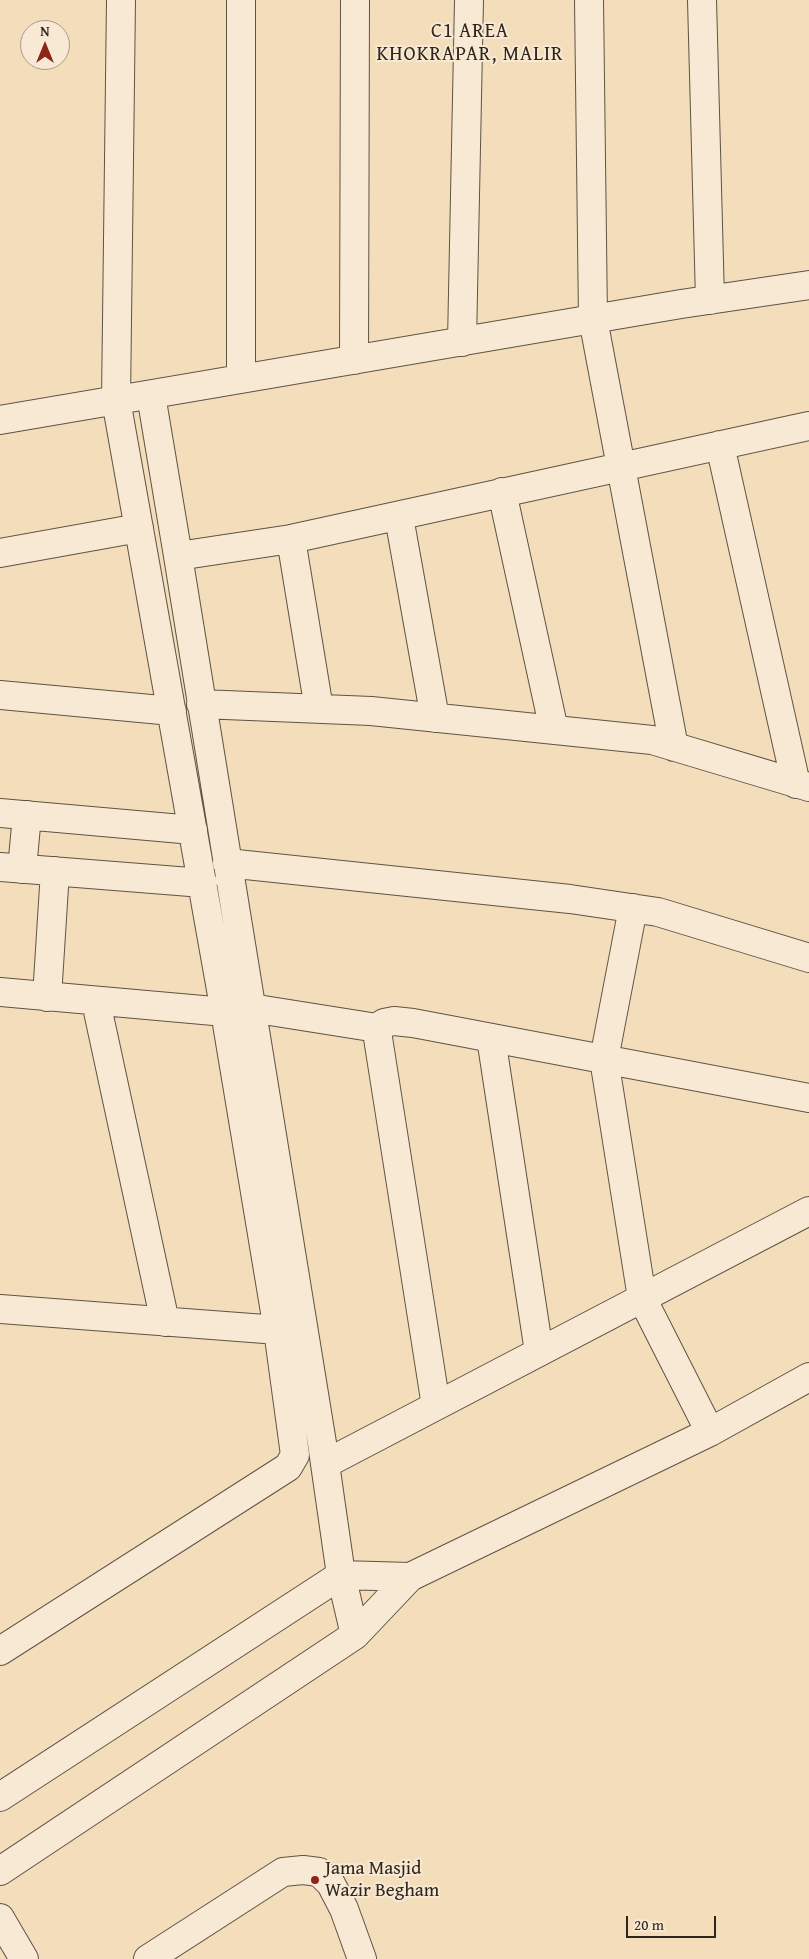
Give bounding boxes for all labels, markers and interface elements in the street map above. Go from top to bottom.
north arrow [20,20,70,70]
district label: C1 AREA KHOKRAPAR, MALIR [374,20,566,67]
text: N [40,21,50,41]
place label: Jama Masjid Wazir Begham [325,1858,439,1902]
marker: Jama Masjid Wazir Begham [309,1874,321,1886]
scale bar [629,1906,719,1938]
text: 20 m [634,1914,664,1935]

